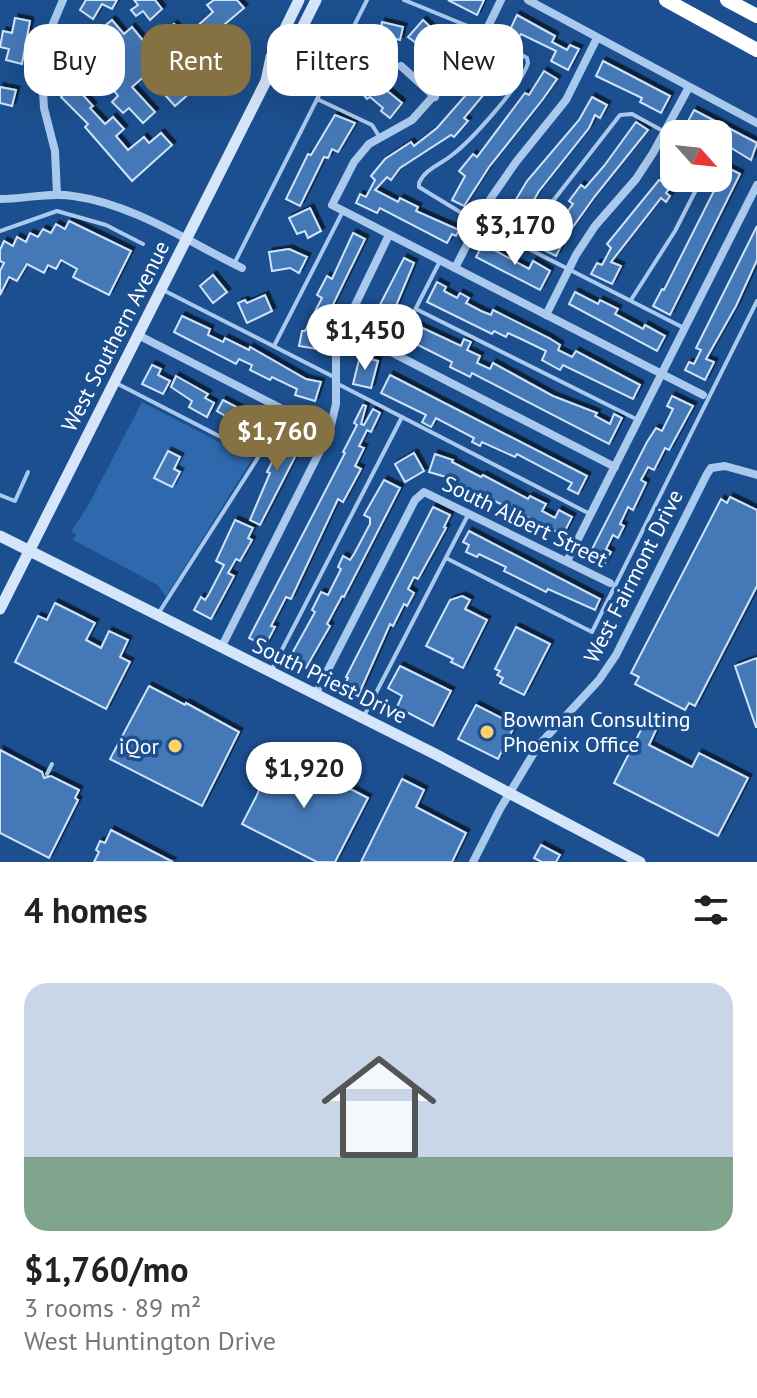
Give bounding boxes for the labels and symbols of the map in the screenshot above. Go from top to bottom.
north arrow [660,120,732,192]
pin: $3,170 [450,199,580,267]
street label: West Southern Avenue [55,236,175,436]
pin: $1,450 [300,304,430,372]
pin: $1,760 [212,405,342,473]
street label: South Albert Street [438,469,613,573]
street label: West Fairmont Drive [577,485,689,667]
street label: South Priest Drive [248,630,412,730]
place label: Bowman Consulting Phoenix Office [503,705,691,758]
marker: Bowman Consulting Phoenix Office [478,723,496,741]
place label: iQor [119,732,160,760]
marker: iQor [166,737,184,755]
pin: $1,920 [239,742,369,810]

